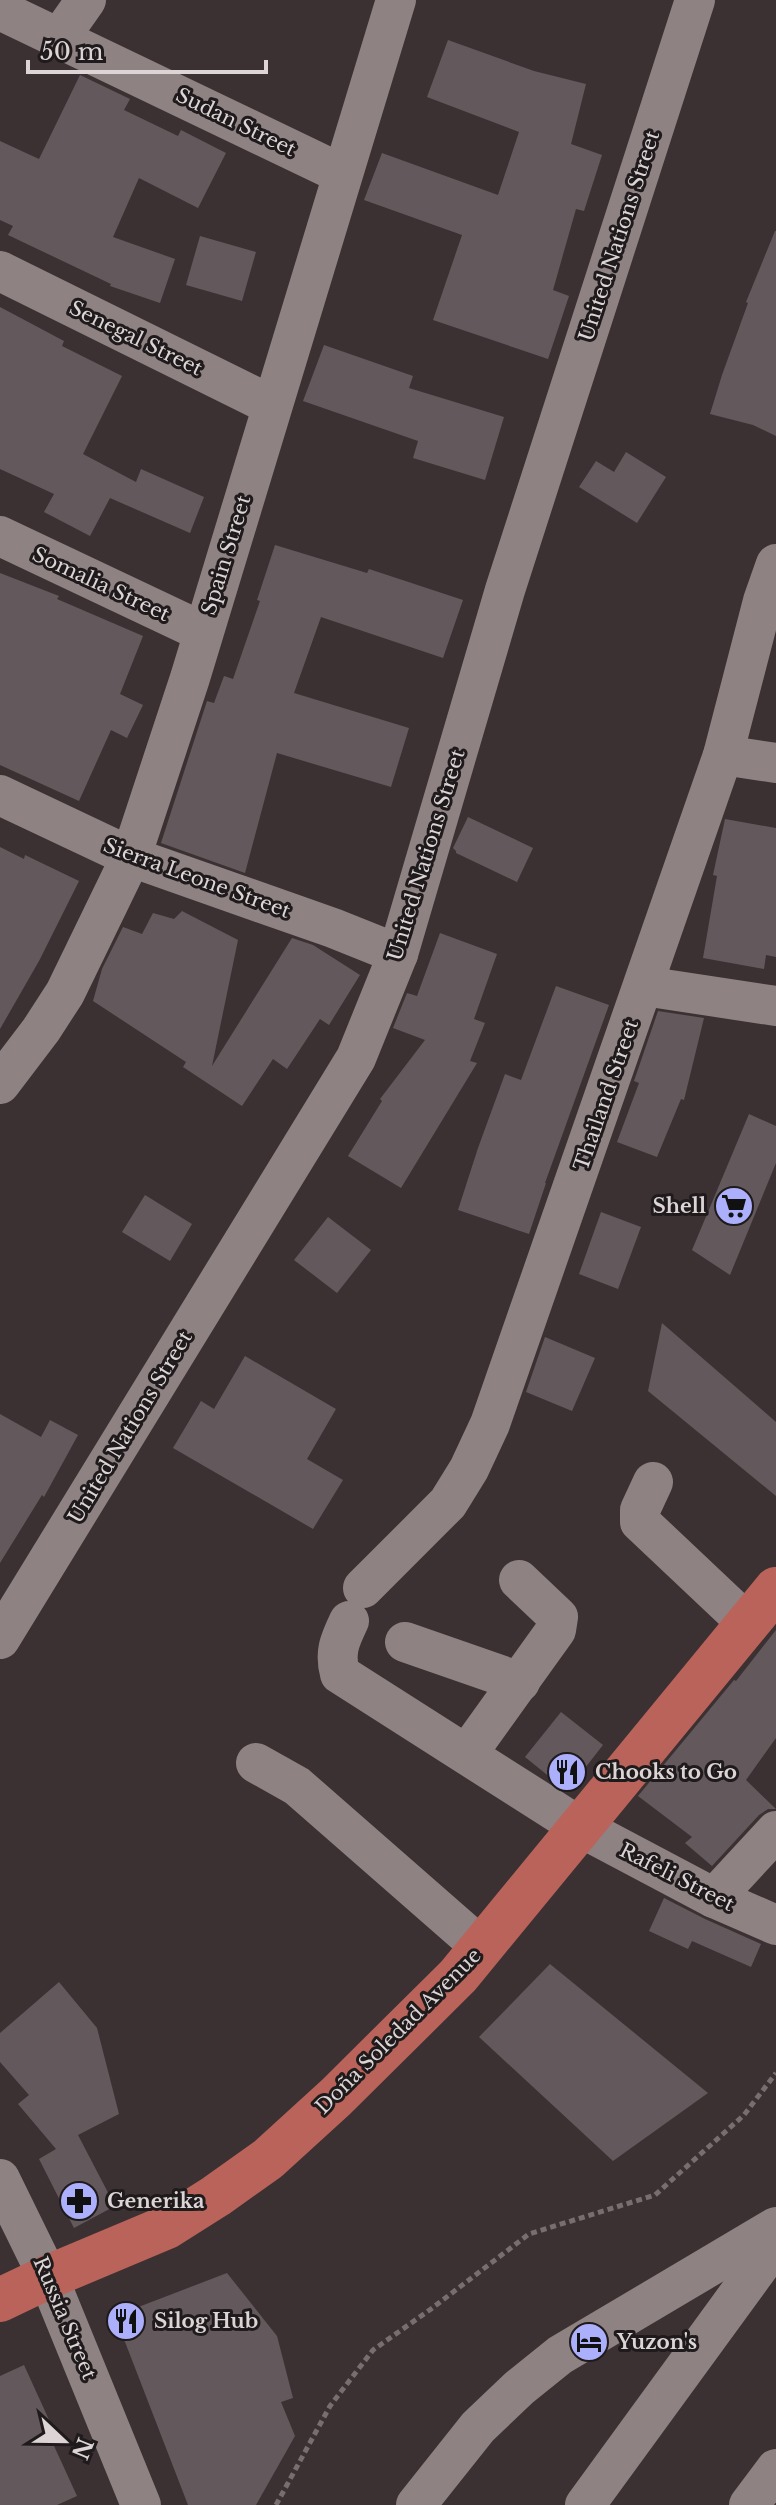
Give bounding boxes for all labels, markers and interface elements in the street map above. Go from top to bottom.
scale bar [28,24,266,74]
text: 50 m [40,37,104,66]
street label: Sudan Street [172,83,300,162]
street label: United Nations Street [574,127,665,344]
street label: Senegal Street [66,295,207,381]
street label: Spain Street [196,492,256,618]
street label: Somalia Street [29,542,174,626]
street label: United Nations Street [382,746,470,964]
street label: Sierra Leone Street [100,833,294,923]
street label: Thailand Street [569,1016,643,1174]
supermarket icon: Shell [713,1185,755,1227]
place label: Shell [653,1194,706,1218]
street label: United Nations Street [63,1326,197,1527]
restaurant icon: Chooks to Go [546,1751,588,1793]
place label: Chooks to Go [595,1760,737,1784]
street label: Rafeli Street [616,1838,739,1916]
street label: Doña Soledad Avenue [310,1943,486,2119]
pharmacy icon: Generika [58,2180,100,2222]
place label: Generika [107,2189,205,2213]
street label: Russia Street [28,2253,102,2383]
restaurant icon: Silog Hub [105,2300,147,2342]
place label: Silog Hub [154,2309,258,2333]
hotel icon: Yuzon's [568,2321,610,2363]
place label: Yuzon's [616,2330,697,2354]
north arrow [24,2401,104,2481]
text: N [66,2434,98,2463]

